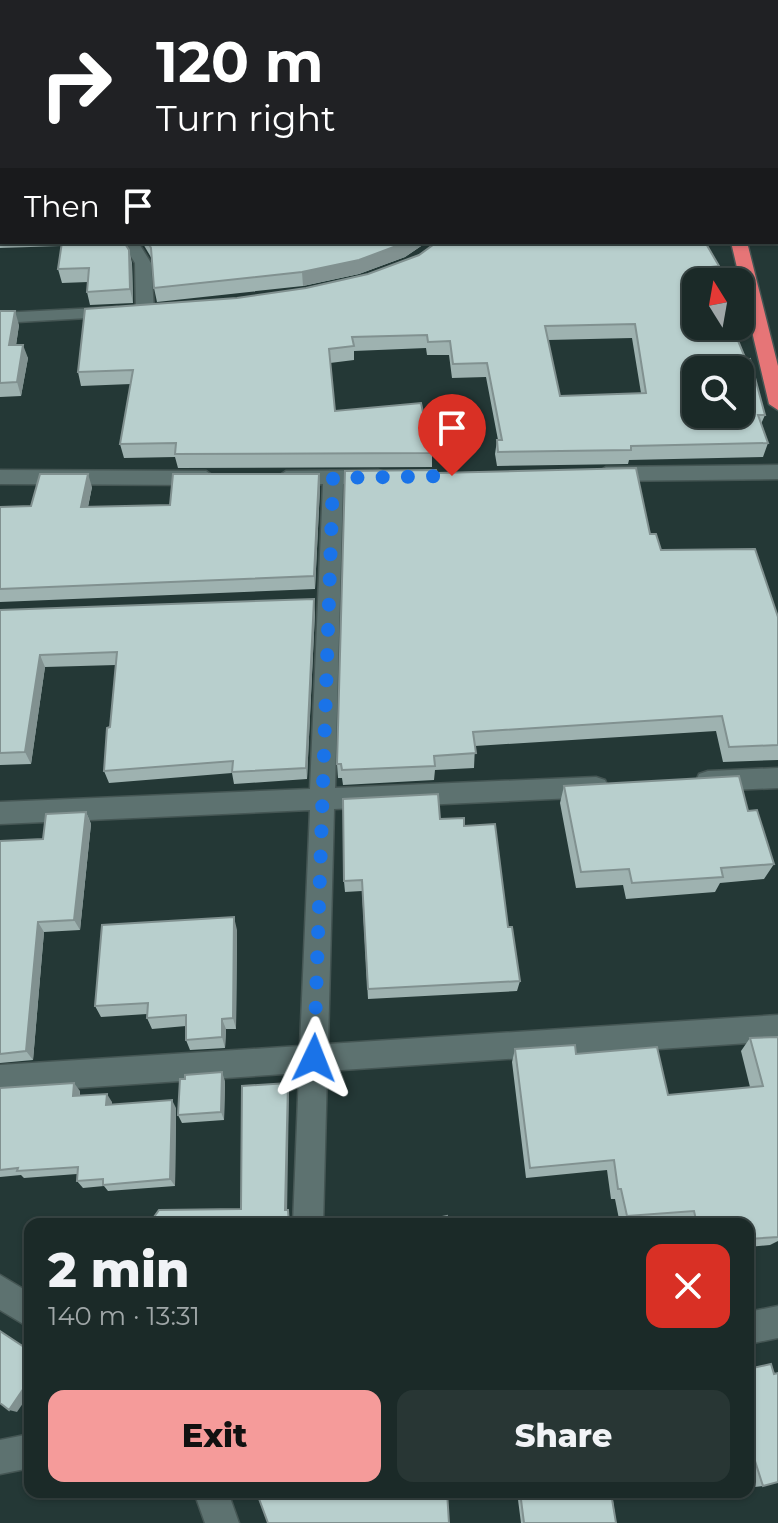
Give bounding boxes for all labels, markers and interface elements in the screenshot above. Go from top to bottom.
text: 120 m [156,28,324,96]
icon: right [24,32,128,136]
text: Turn right [156,96,336,140]
icon: arrive [116,184,160,228]
text: Then [24,188,100,225]
north arrow [682,268,754,340]
map controls [682,268,754,428]
button: search [682,356,754,428]
pin [418,394,486,476]
icon: arrive [430,406,474,450]
position arrow [272,1016,356,1100]
text: 2 min [48,1241,189,1299]
button: close [646,1244,730,1328]
text: 140 m · 13:31 [48,1300,200,1332]
button: Exit [48,1390,381,1482]
button: Share [397,1390,730,1482]

